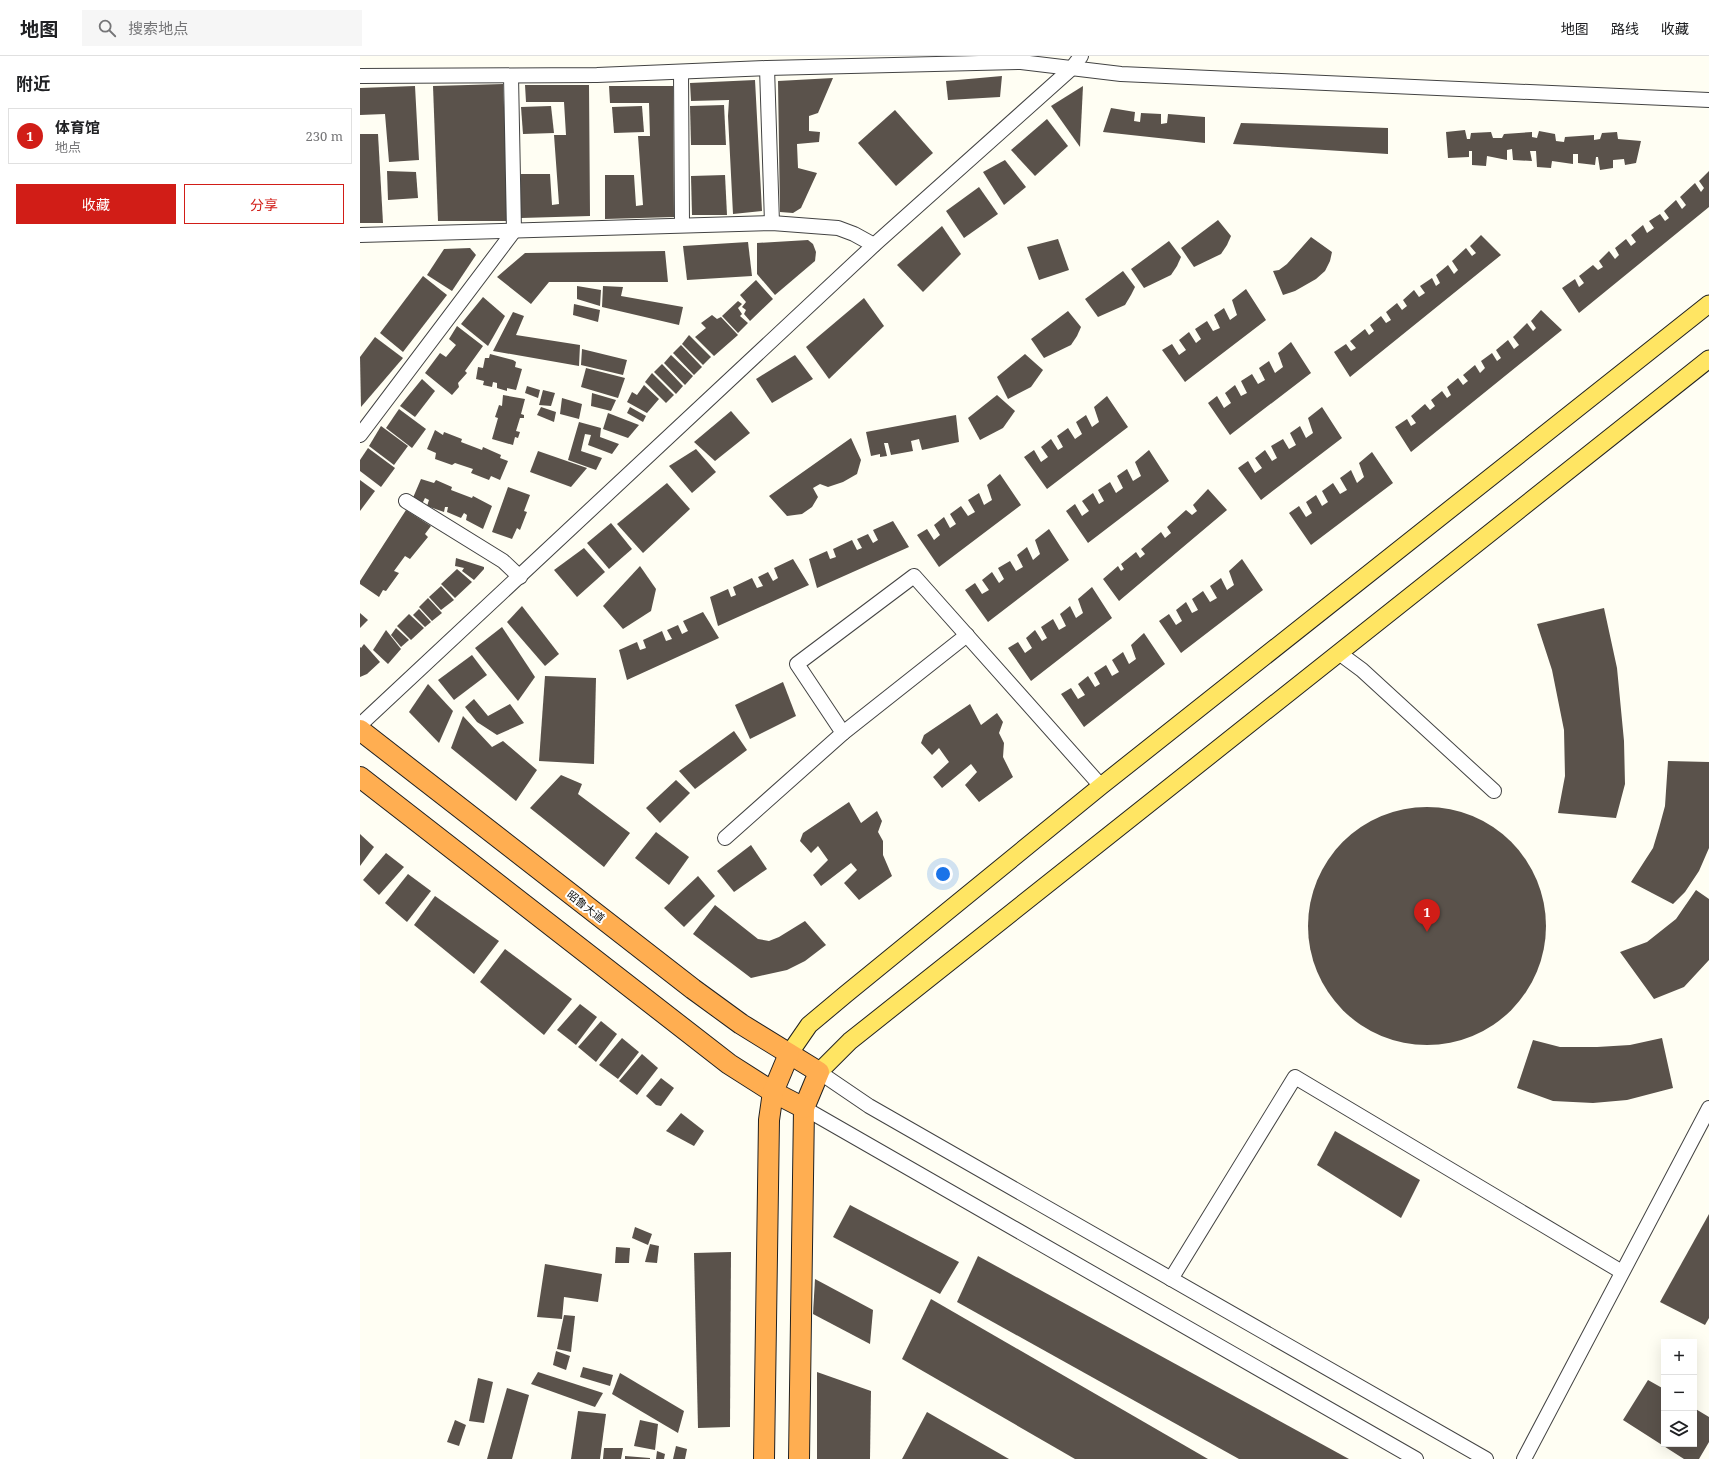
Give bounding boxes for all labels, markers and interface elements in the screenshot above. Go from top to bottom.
search box [82,10,362,46]
text: 地图 [20,16,58,42]
icon: search [96,17,118,39]
text: 搜索地点 [128,18,188,38]
text: 地图 [1561,19,1589,38]
text: 路线 [1611,19,1639,38]
text: 收藏 [1661,19,1689,38]
text: 附近 [16,72,50,95]
text: 体育馆 [55,117,100,137]
text: 1 [26,127,34,145]
text: 230 m [306,127,343,145]
text: 地点 [55,138,81,156]
button: 收藏 [16,184,176,224]
button: 分享 [184,184,344,224]
your location [933,864,953,884]
street label: 昭鲁大道 [564,887,608,925]
pin: 1 [1414,899,1440,932]
map controls [1661,1339,1697,1447]
button: + [1661,1339,1697,1375]
button: − [1661,1375,1697,1411]
button: layers [1661,1411,1697,1447]

